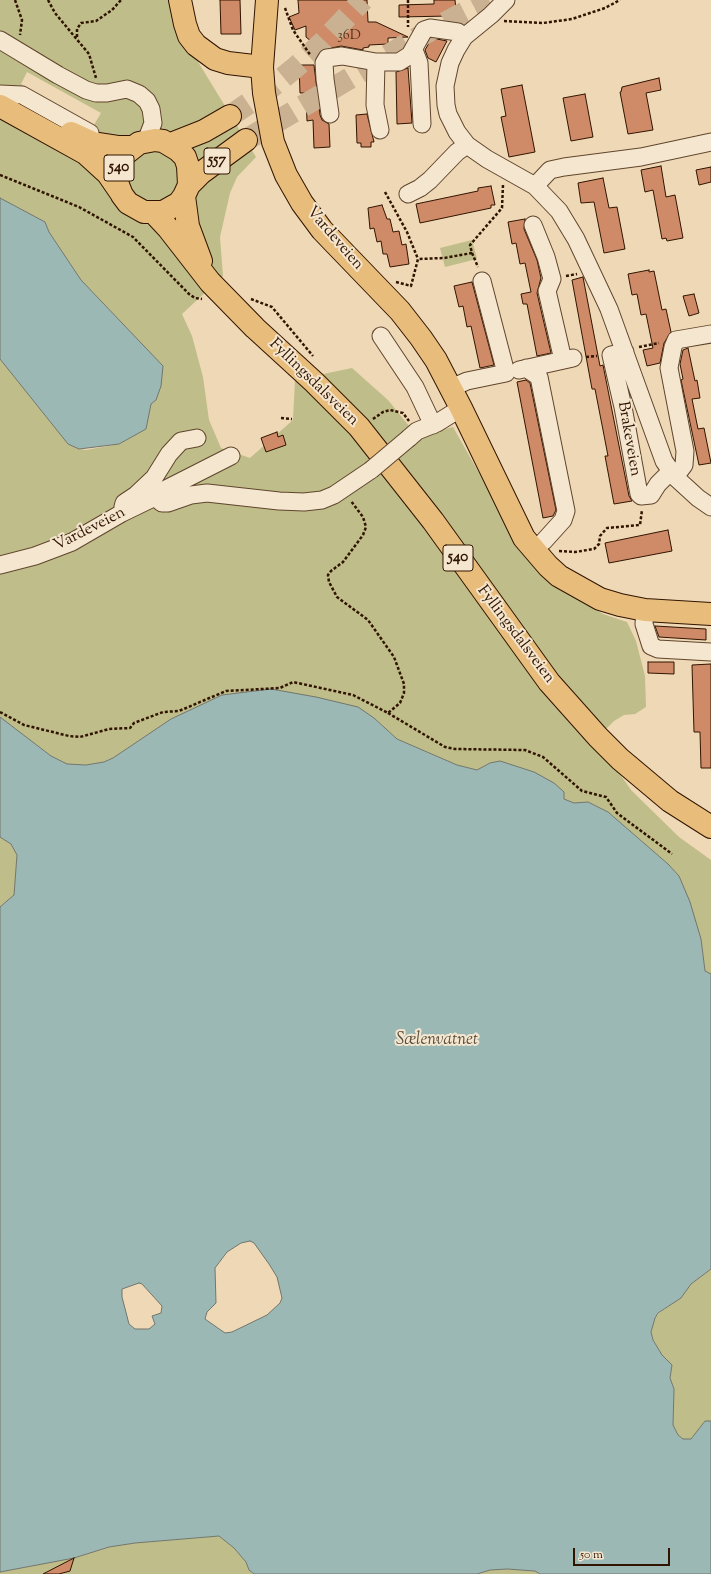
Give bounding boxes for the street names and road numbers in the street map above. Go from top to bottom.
road number: 557 [204,148,230,174]
road number: 540 [104,155,134,181]
street label: Vardeveien [301,203,367,275]
street label: Fyllingsdalsveien [264,335,362,431]
street label: Brakeveien [612,400,644,478]
street label: Vardeveien [51,504,129,556]
road number: 540 [443,545,473,571]
street label: Fyllingsdalsveien [472,582,558,688]

